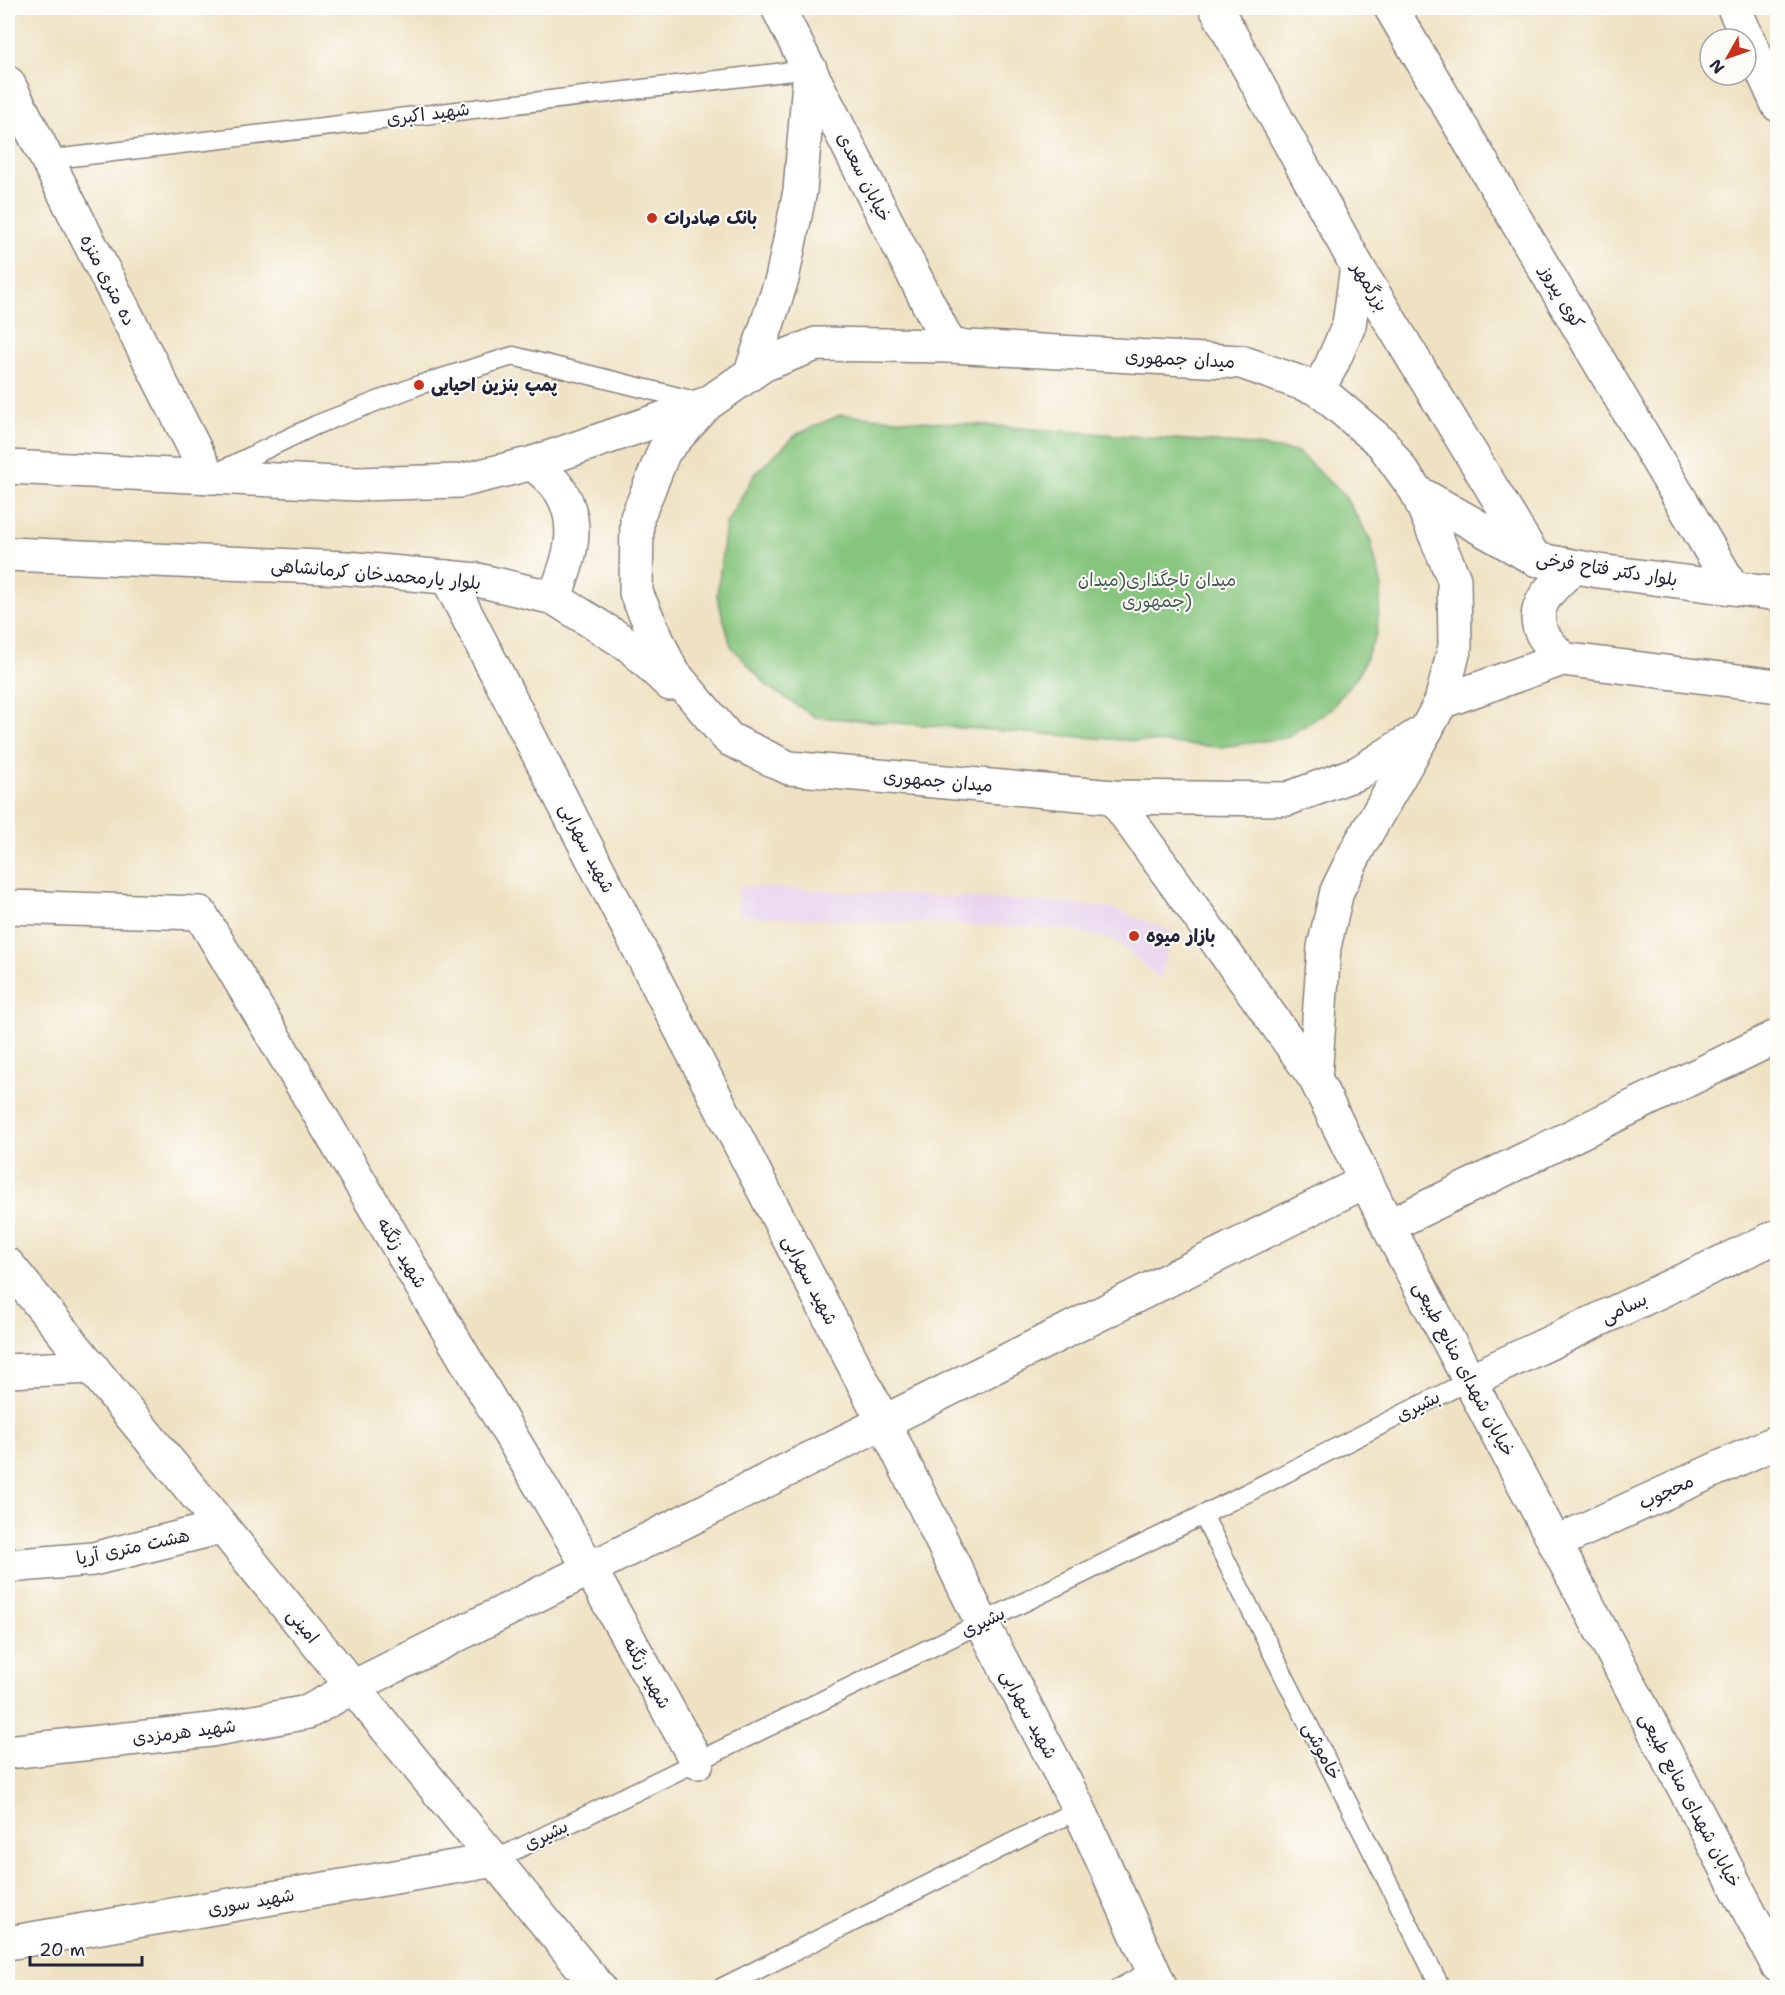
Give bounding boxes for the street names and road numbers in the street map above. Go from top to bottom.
street label: شهید اکبری [385,97,471,131]
street label: خیابان سعدی [831,128,897,226]
street label: ده متری منزه [75,230,141,330]
street label: بزرگمهر [1345,256,1394,316]
street label: کوی پیروز [1533,259,1590,333]
street label: میدان جمهوری [1124,344,1236,374]
street label: بلوار دکتر فتاح فرخی [1535,546,1679,592]
street label: بلوار یارمحمدخان کرمانشاهی [270,553,482,595]
street label: میدان جمهوری [882,764,994,798]
street label: شهید سهرابی [554,799,620,897]
street label: شهید زنگنه [372,1213,432,1293]
street label: شهید سهرابی [777,1231,843,1329]
street label: خیابان شهدای منابع طبیعی [1407,1277,1520,1461]
street label: بسامی [1597,1287,1651,1329]
street label: بشیری [1392,1385,1444,1427]
street label: محجوب [1635,1469,1697,1515]
street label: هشت متری آریا [74,1523,192,1571]
street label: بشیری [957,1601,1009,1643]
street label: امینی [282,1604,324,1648]
street label: شهید زنگنه [617,1633,677,1713]
street label: شهید سهرابی [995,1665,1063,1763]
street label: خیابان شهدای منابع طبیعی [1633,1708,1746,1892]
street label: شهید هرمزدی [131,1714,237,1750]
street label: خاموشی [1297,1718,1347,1784]
street label: بشیری [520,1814,572,1856]
street label: شهید سوری [206,1883,296,1921]

